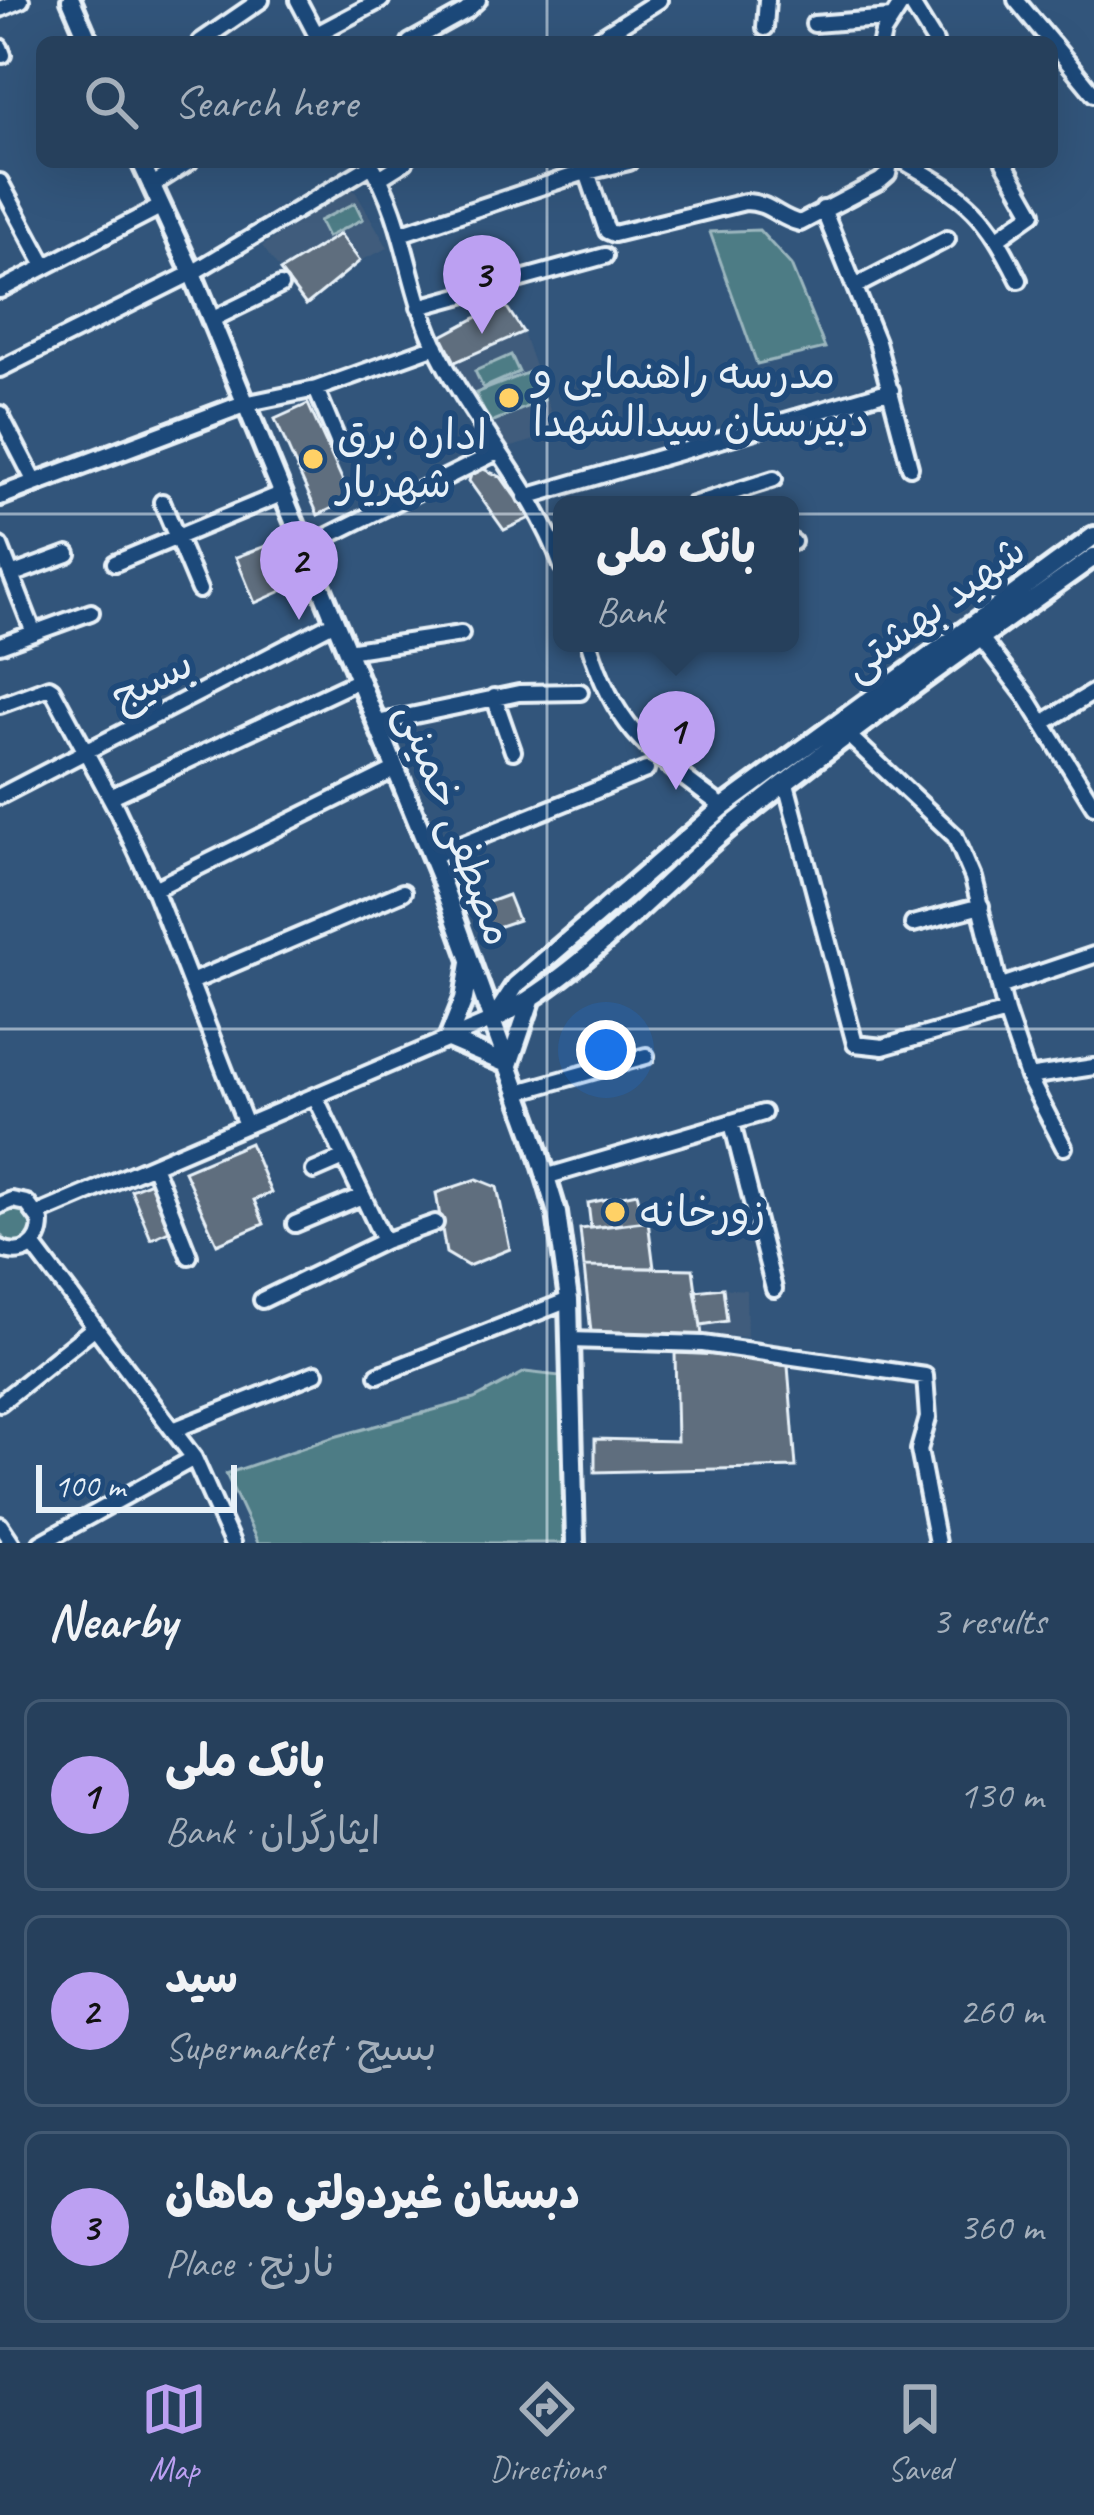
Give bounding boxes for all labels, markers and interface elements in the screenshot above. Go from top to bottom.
search box [36,36,1058,168]
icon: search [78,69,144,135]
text: Search here [174,74,357,131]
pin: 3 [443,235,521,334]
place label: مدرسه راهنمایی و دبیرستان سیدالشهدا [530,348,869,449]
marker: مدرسه راهنمایی و دبیرستان سیدالشهدا [496,385,522,411]
place label: اداره برق شهریار [334,409,487,510]
marker: اداره برق شهریار [300,446,326,472]
popup [553,496,799,652]
text: بانک ملی [596,519,756,576]
pin: 2 [260,521,338,620]
street label: شهید بهشتی [832,524,1036,692]
text: Bank [596,587,665,636]
street label: بسیج [102,637,203,724]
pin: 1 [637,691,715,790]
street label: مصطفی خمینی [384,695,526,953]
your location [576,1020,636,1080]
place label: زورخانه [639,1186,766,1239]
marker: زورخانه [602,1199,628,1225]
scale bar [36,1459,237,1512]
text: 100 m [54,1465,125,1507]
text: Nearby [48,1589,176,1653]
text: 3 results [932,1597,1046,1646]
text: بانک ملی [165,1733,325,1790]
text: 1 [81,1771,99,1820]
text: 130 m [959,1771,1043,1820]
text: Bank · ایثارگران [165,1807,380,1856]
text: سید [165,1949,238,2006]
text: 2 [81,1987,99,2036]
text: 260 m [959,1987,1043,2036]
text: Supermarket · بسیج [165,2023,436,2072]
text: دبستان غیردولتی ماهان [165,2165,580,2222]
text: 3 [81,2203,99,2252]
text: 360 m [959,2203,1043,2252]
text: Place · نارنج [165,2239,336,2288]
tab: Map [141,2376,207,2490]
tab: Directions [490,2376,604,2490]
tab: Saved [887,2376,953,2490]

